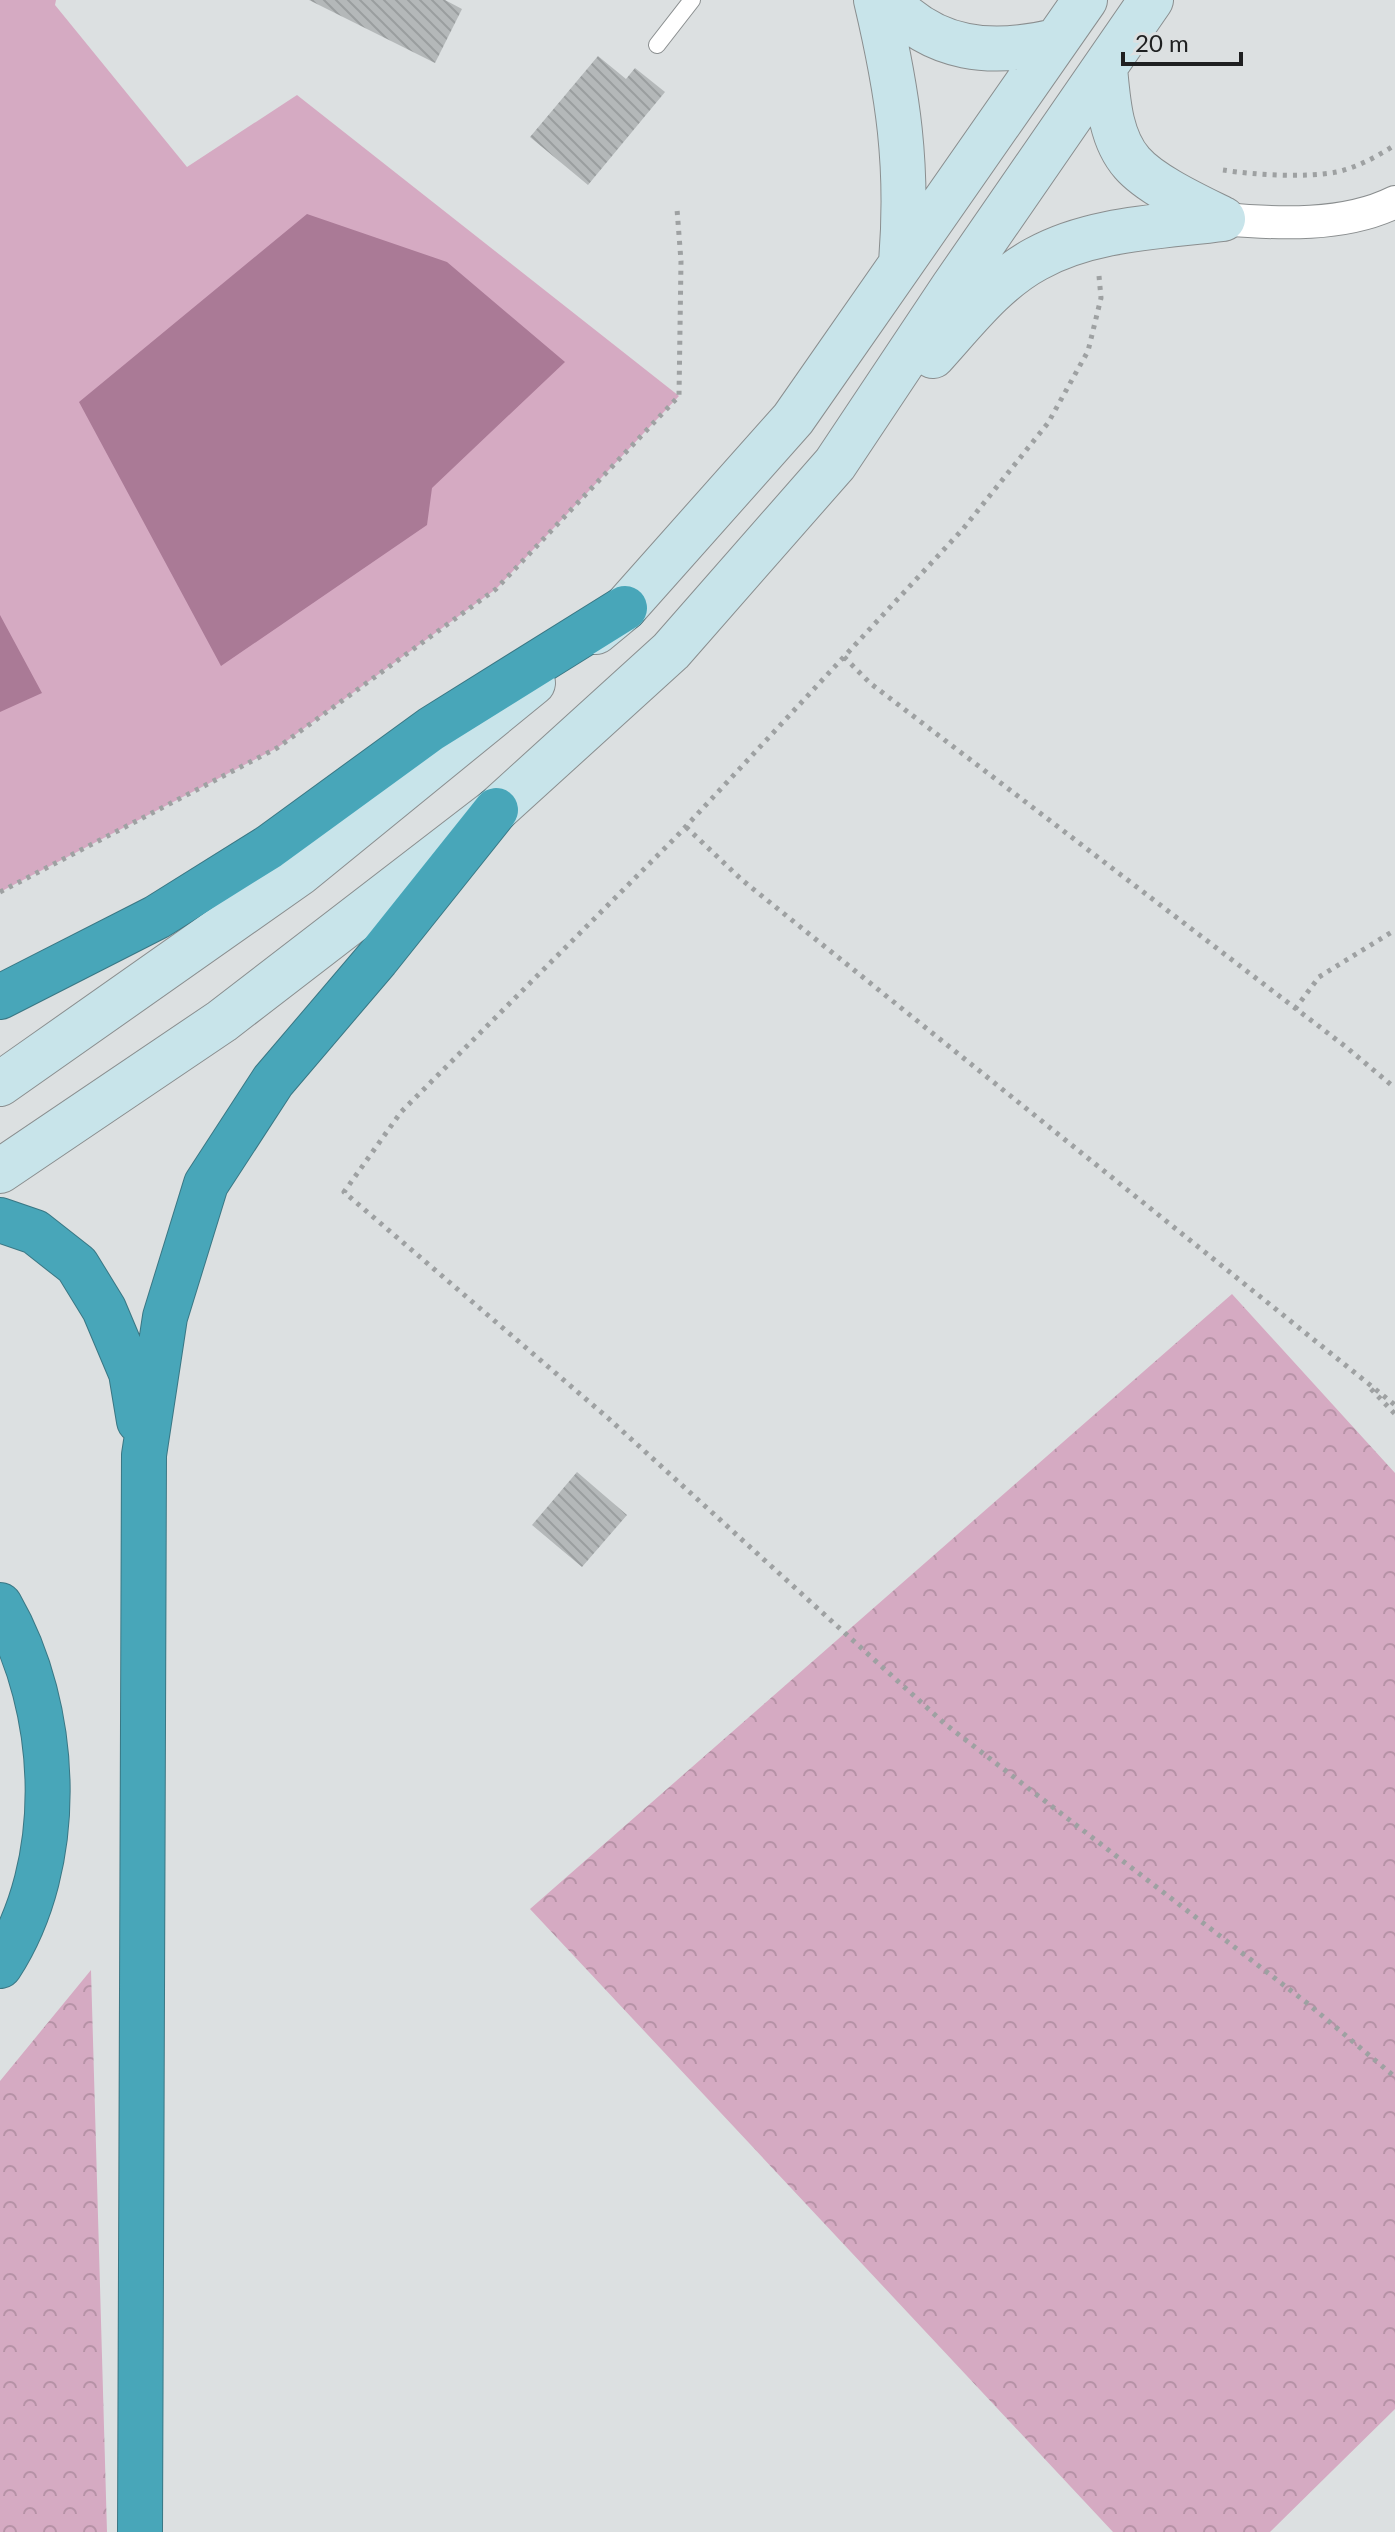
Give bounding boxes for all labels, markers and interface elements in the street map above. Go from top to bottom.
scale bar [1123,16,1241,66]
text: 20 m [1135,28,1189,57]

